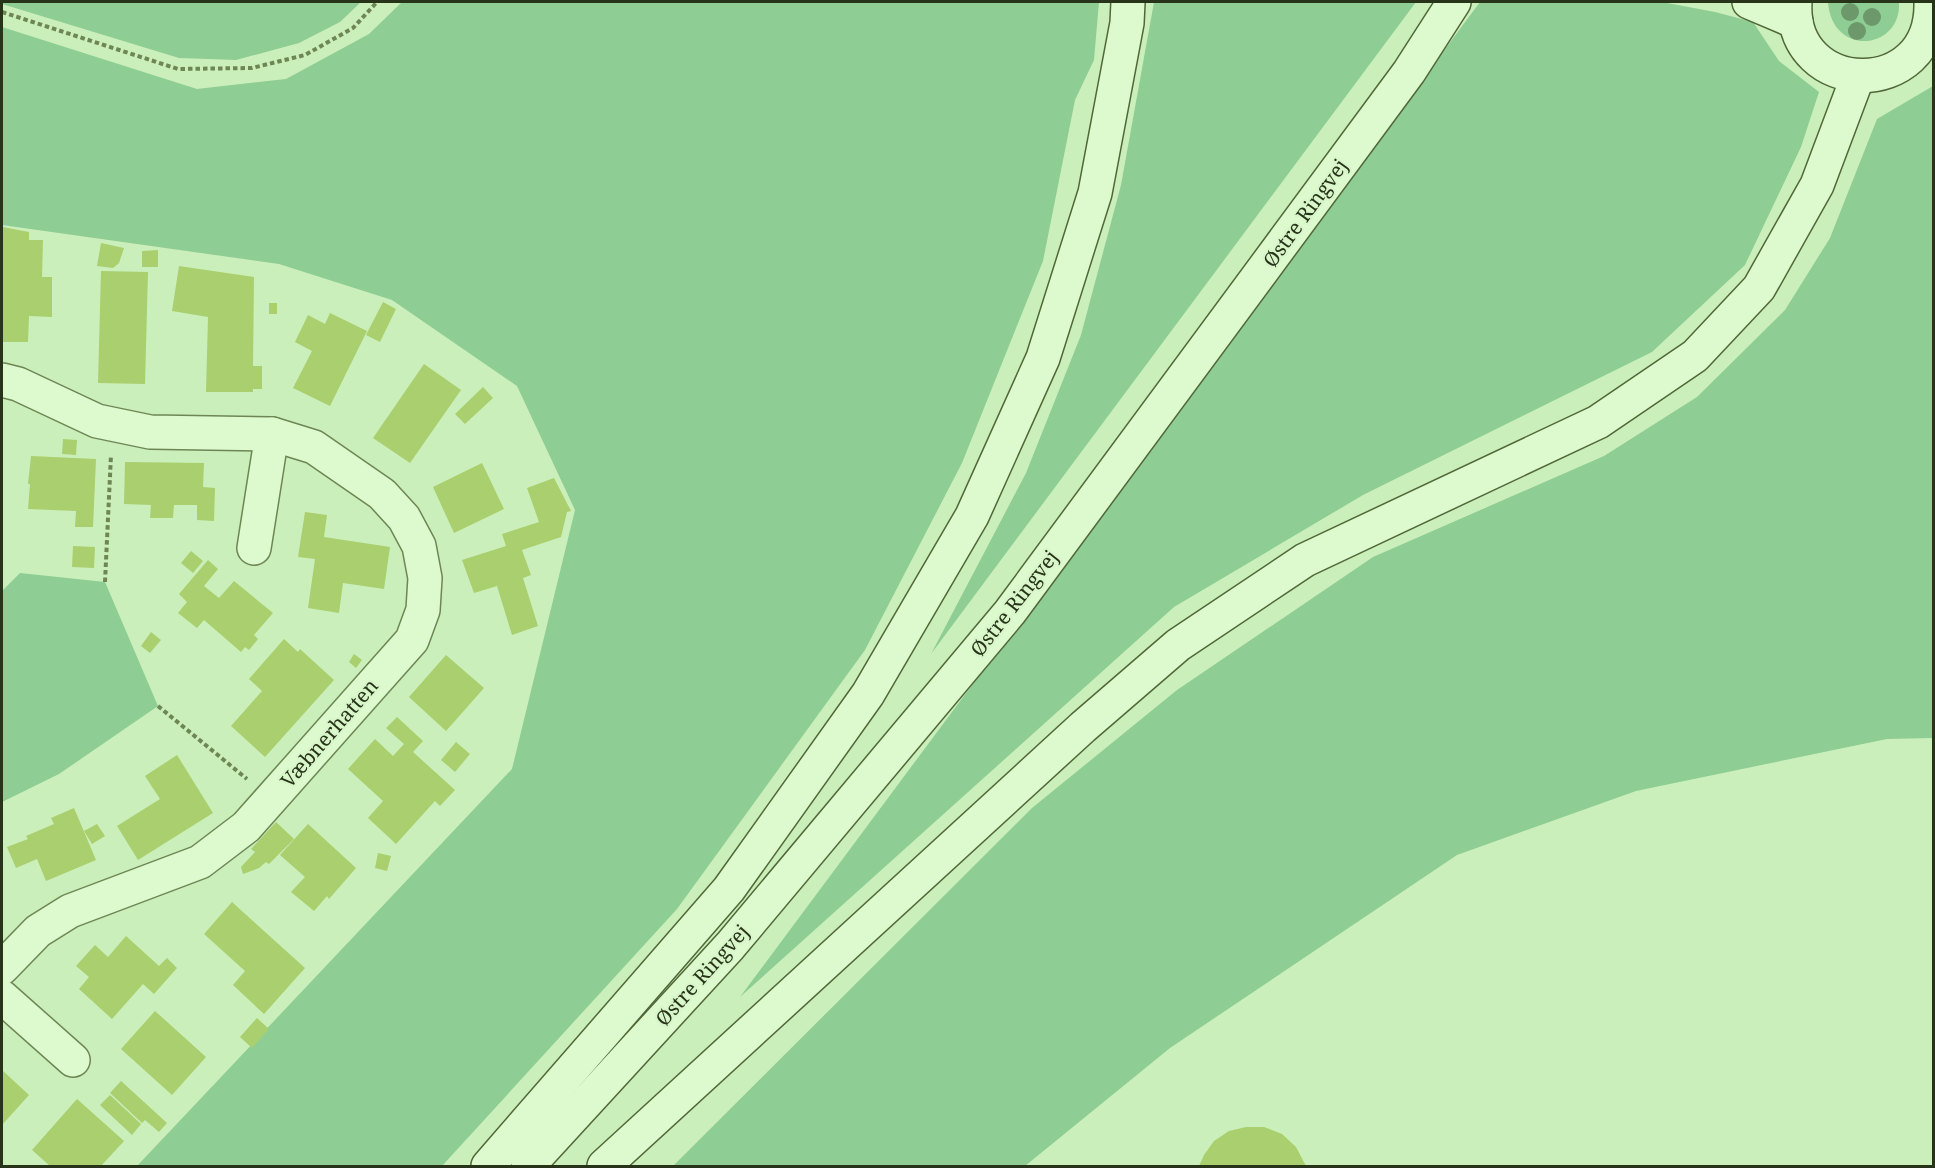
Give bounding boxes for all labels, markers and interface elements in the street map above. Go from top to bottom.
street label: Østre Ringvej [1257,153,1353,273]
street label: Østre Ringvej [964,544,1064,662]
street label: Væbnerhatten [274,673,384,793]
street label: Østre Ringvej [649,919,755,1031]

